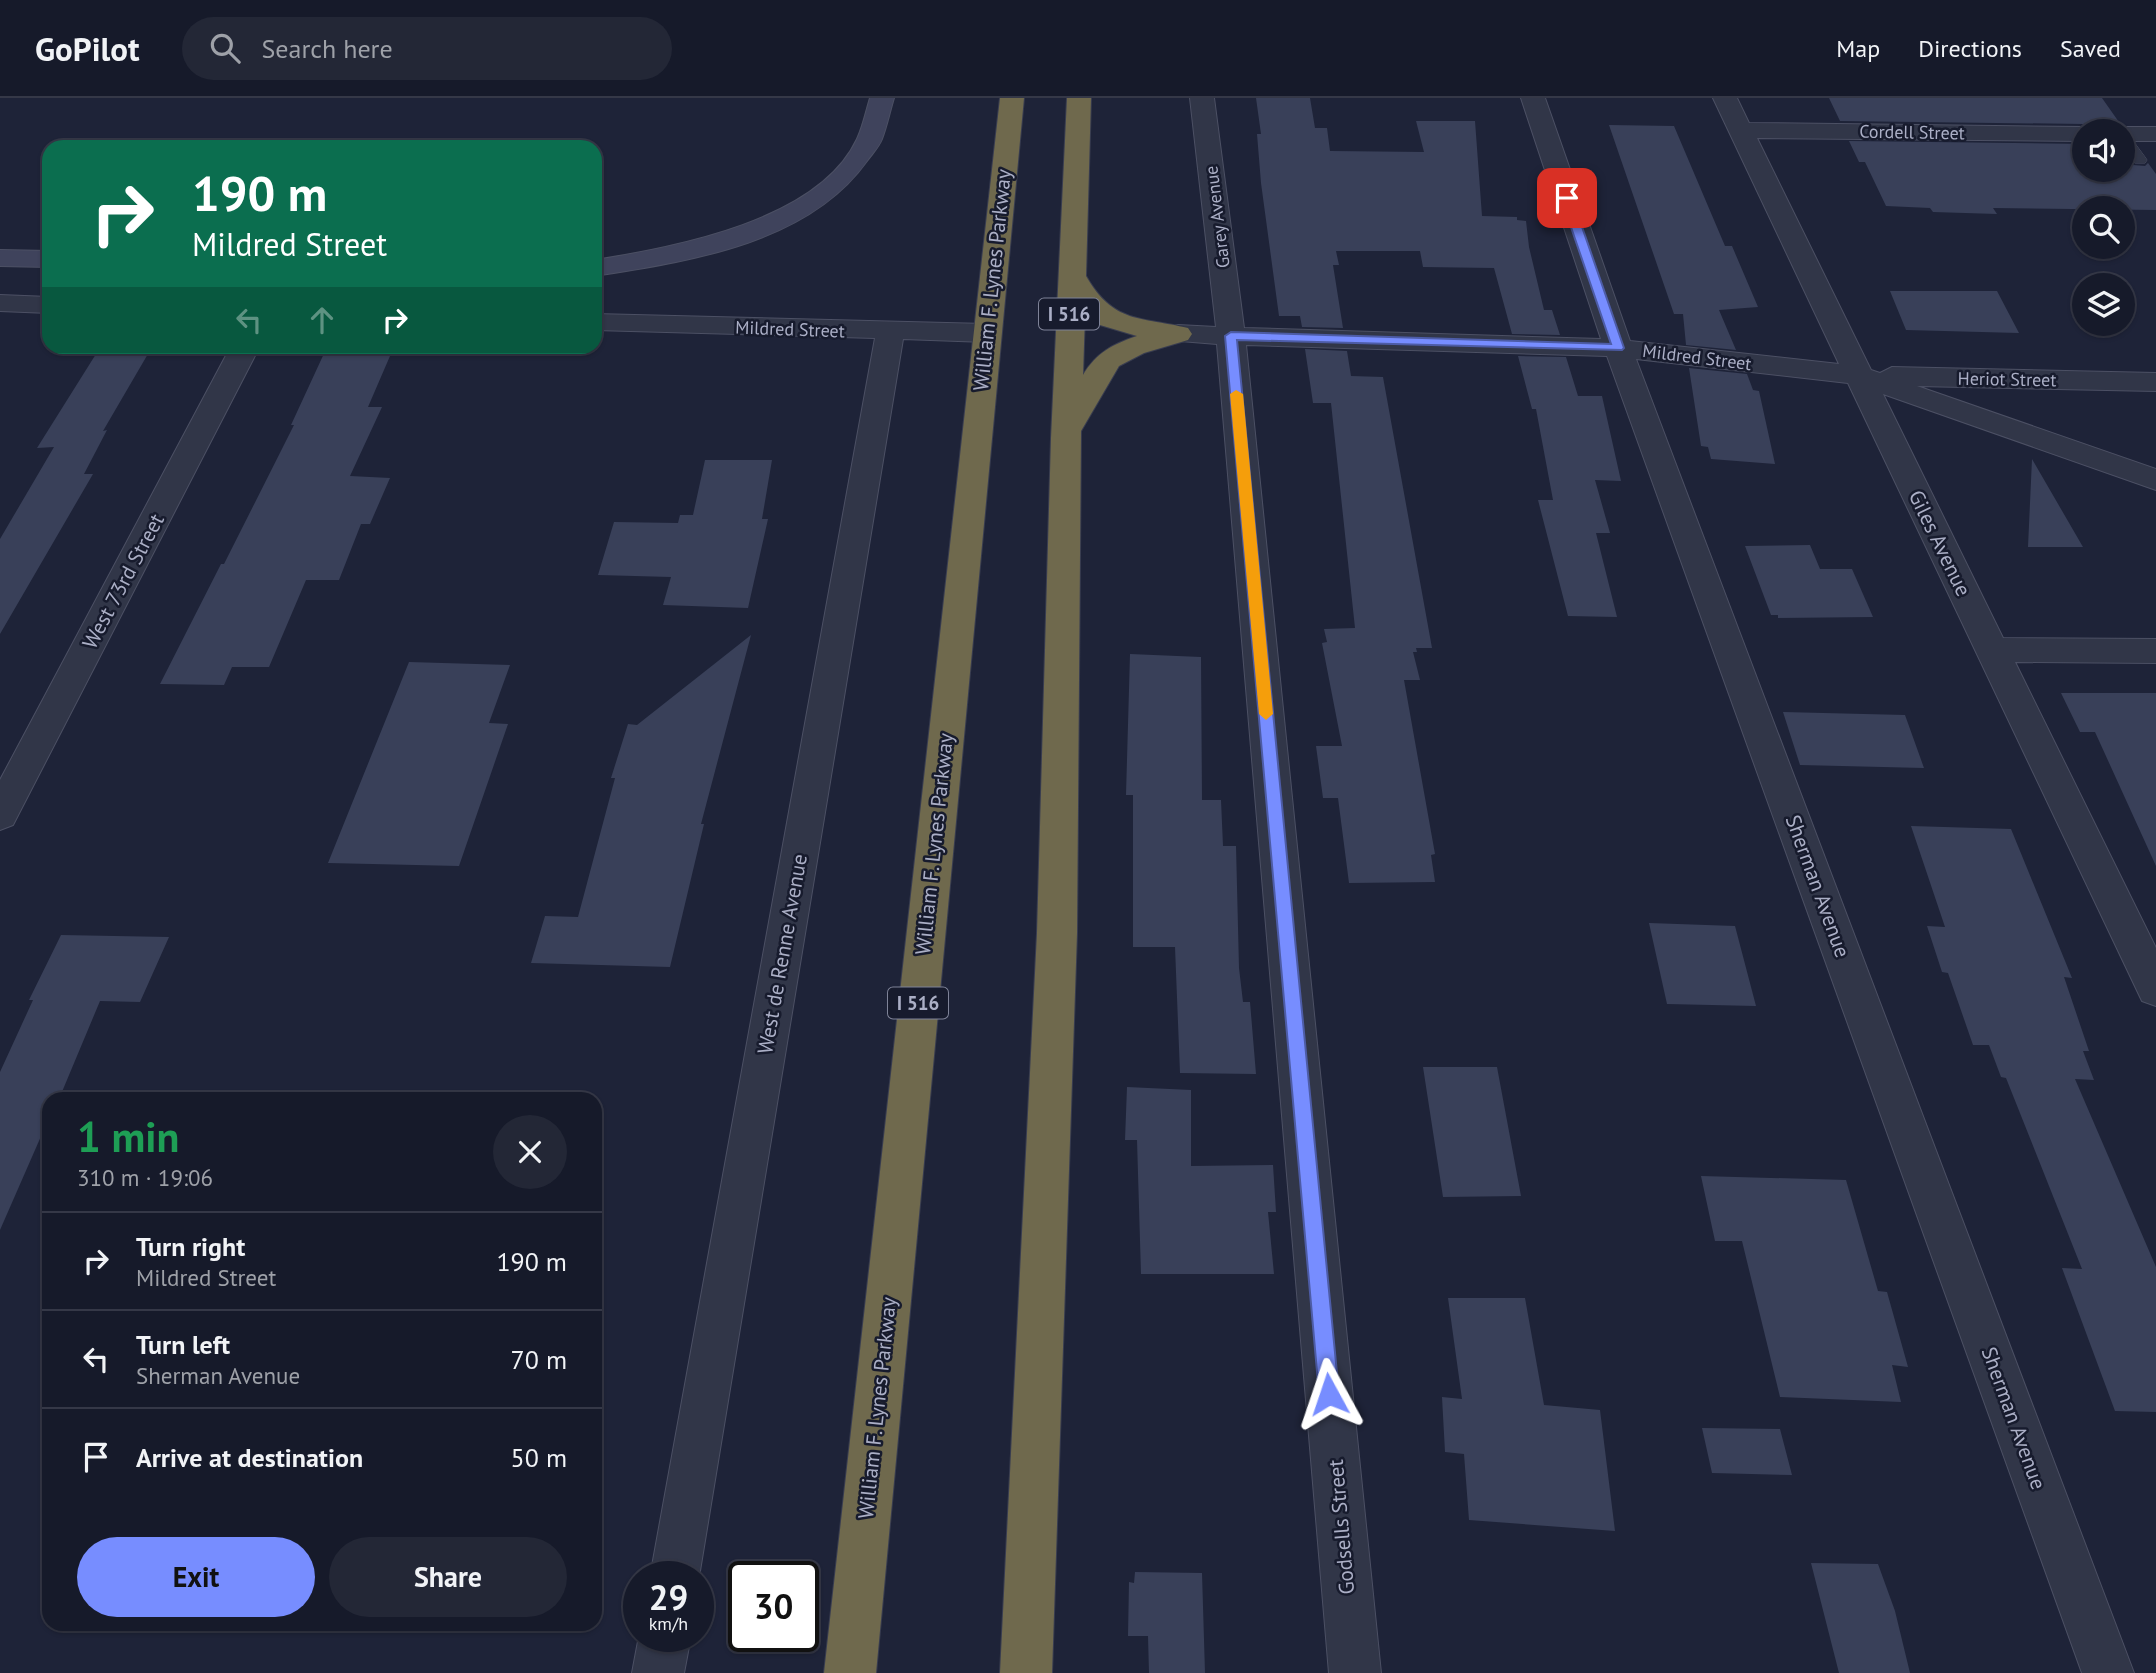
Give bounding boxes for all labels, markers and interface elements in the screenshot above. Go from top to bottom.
search box [182,17,672,80]
text: GoPilot [35,27,140,70]
icon: search [206,29,244,67]
text: Search here [262,32,393,65]
text: Map [1836,33,1880,64]
text: Directions [1918,33,2022,64]
text: Saved [2060,33,2121,64]
map controls [2072,119,2135,336]
button: sound [2072,119,2135,182]
street label: Cordell Street [1859,120,1965,144]
text: 190 m [192,161,327,225]
street label: Garey Avenue [1199,164,1235,270]
icon: right [77,168,168,259]
street label: William F. Lynes Parkway [967,168,1017,392]
pin [1537,168,1597,228]
icon: arrive [1548,179,1586,217]
button: search [2072,196,2135,259]
text: Mildred Street [192,223,387,265]
button: layers [2072,273,2135,336]
road number: I 516 [1039,298,1099,330]
icon: left [230,301,268,339]
icon: ahead [303,301,341,339]
icon: right [376,301,414,339]
street label: Mildred Street [735,316,845,342]
street label: Mildred Street [1641,339,1753,375]
street label: Heriot Street [1957,367,2057,391]
street label: Giles Avenue [1903,486,1977,600]
street label: West 73rd Street [76,509,170,653]
street label: William F. Lynes Parkway [909,732,959,956]
street label: Sherman Avenue [1780,811,1856,961]
street label: West de Renne Avenue [751,852,813,1056]
road number: I 516 [888,988,948,1018]
text: 1 min [77,1109,179,1164]
button: close [493,1115,567,1189]
text: 310 m · 19:06 [77,1163,213,1192]
text: Turn right [136,1230,245,1263]
icon: right [77,1242,115,1280]
text: 190 m [496,1245,567,1278]
text: Mildred Street [136,1263,276,1292]
street label: William F. Lynes Parkway [852,1296,902,1520]
text: Turn left [136,1328,230,1361]
icon: left [77,1340,115,1378]
text: 70 m [511,1343,567,1376]
street label: Sherman Avenue [1976,1343,2052,1493]
position arrow [1292,1357,1366,1431]
text: Sherman Avenue [136,1361,300,1390]
icon: arrive [77,1438,115,1476]
text: Arrive at destination [136,1441,363,1474]
text: 50 m [511,1441,567,1474]
street label: Godsells Street [1322,1458,1360,1596]
button: Exit [77,1537,315,1617]
button: Share [329,1537,567,1617]
speed limit sign: 30 [728,1561,819,1652]
text: 29 [649,1574,688,1620]
text: km/h [649,1612,688,1635]

